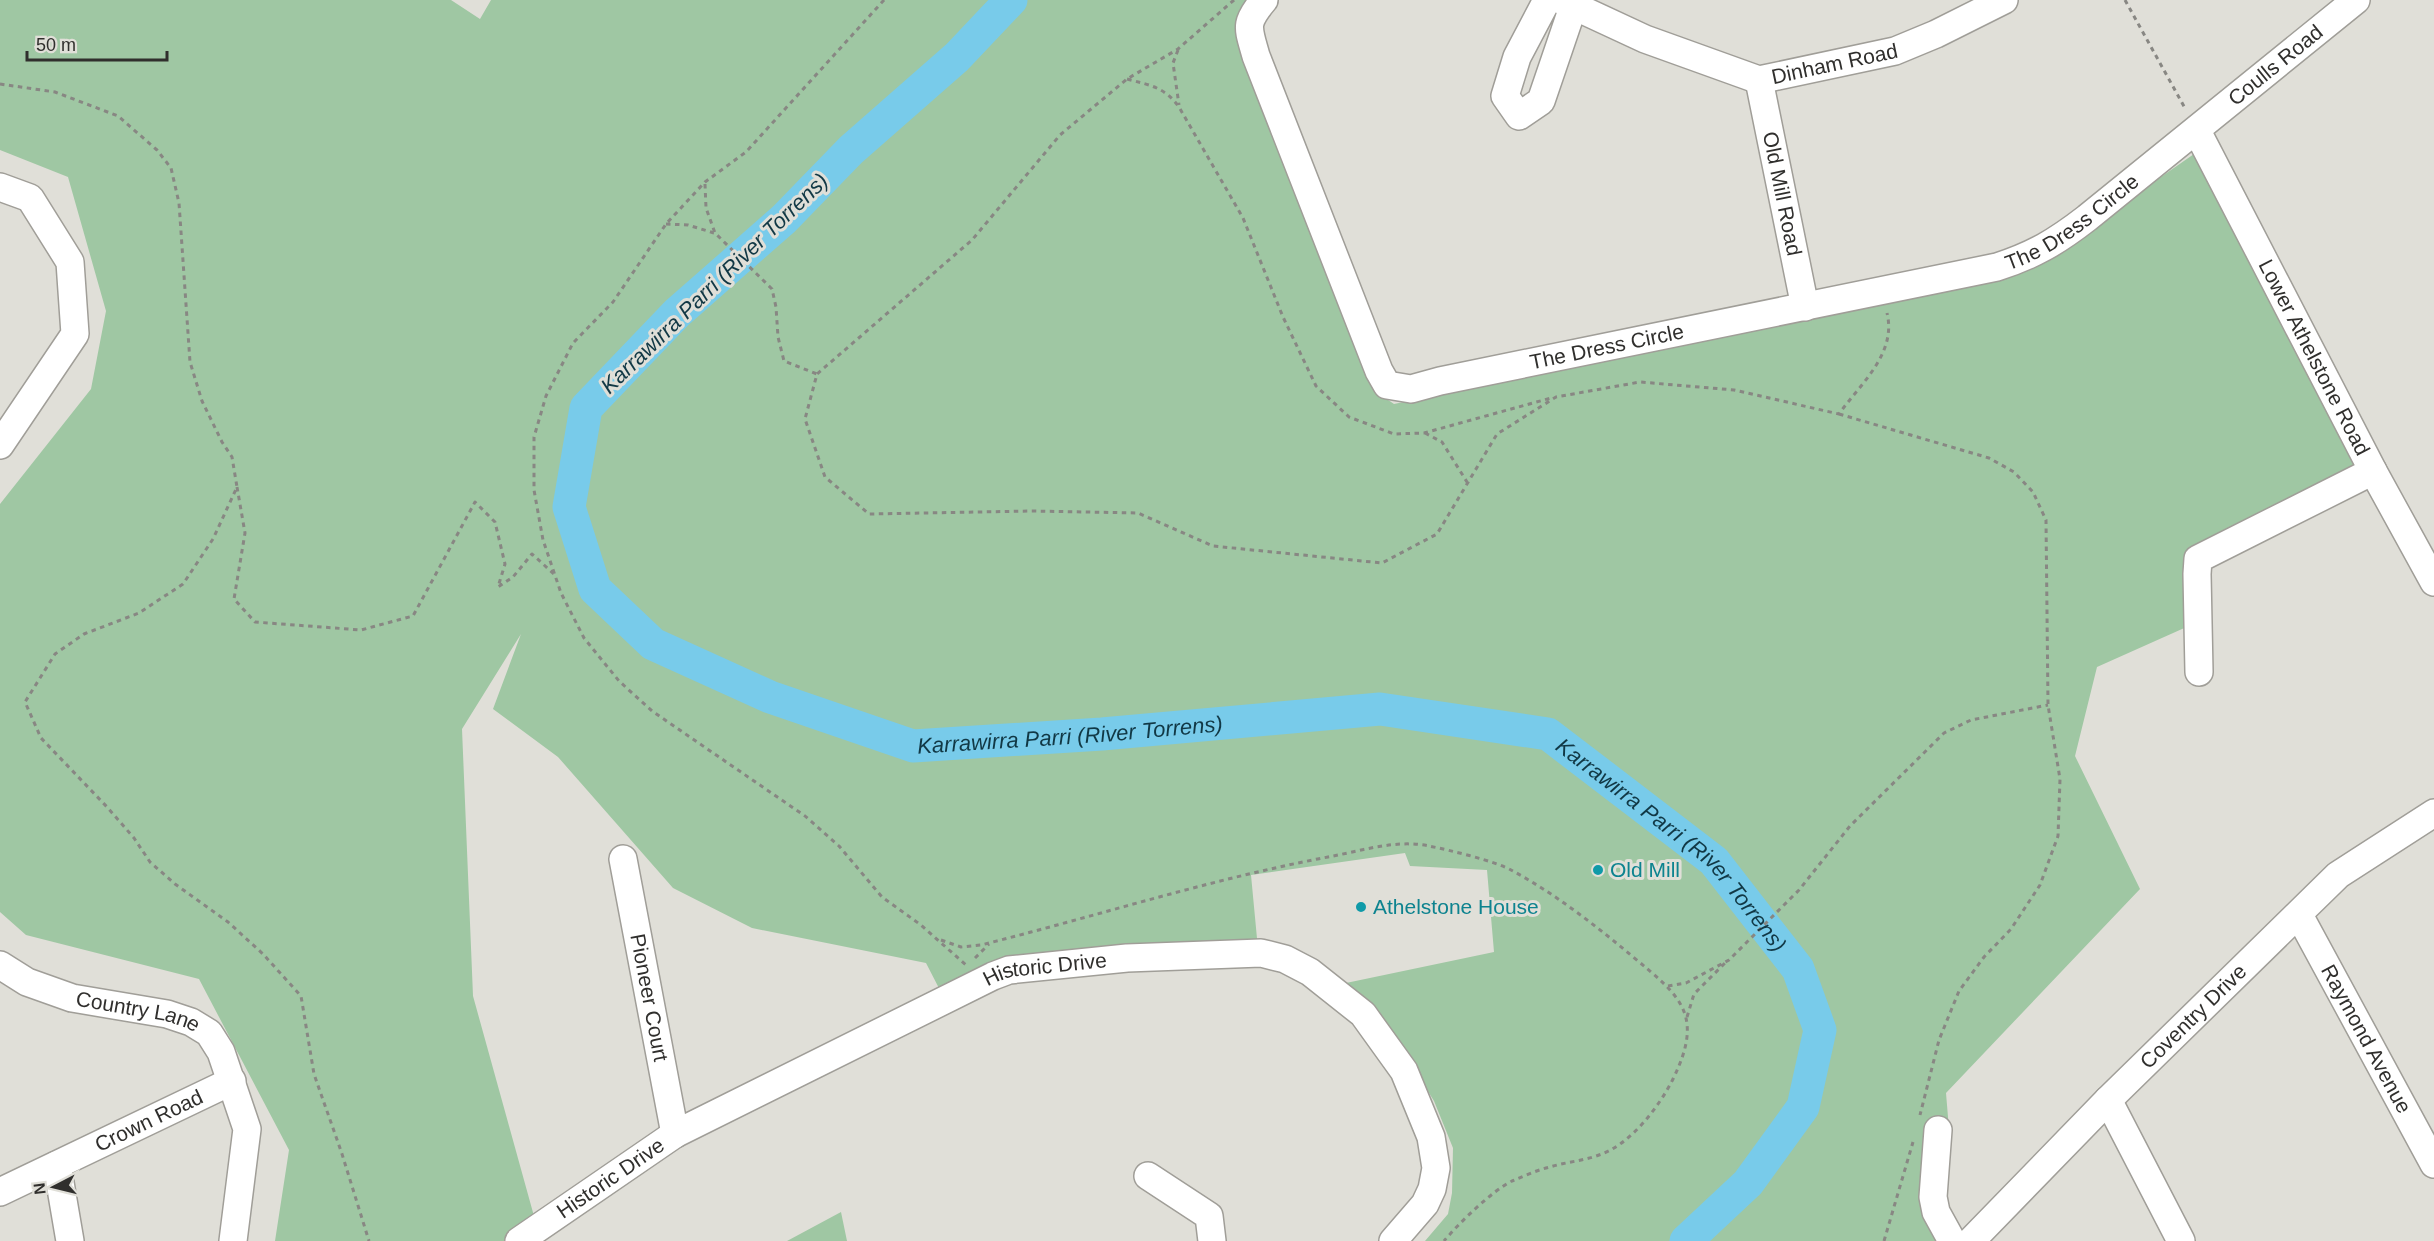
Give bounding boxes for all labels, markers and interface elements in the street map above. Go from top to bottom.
street label: Coulls Road [2223,20,2327,110]
scale bar [27,24,166,62]
text: 50 m [36,35,76,55]
street label: Dinham Road [1769,39,1900,88]
street label: Old Mill Road [1759,129,1806,258]
water label: Karrawirra Parri (River Torrens) [596,168,833,399]
street label: The Dress Circle [2002,169,2143,274]
street label: Lower Athelstone Road [2255,255,2375,459]
street label: The Dress Circle [1528,319,1686,373]
water label: Karrawirra Parri (River Torrens) [916,711,1224,759]
water label: Karrawirra Parri (River Torrens) [1551,733,1792,957]
place label: Old Mill [1610,858,1680,881]
marker: Old Mill [1591,863,1605,877]
place label: Athelstone House [1373,895,1539,918]
marker: Athelstone House [1354,900,1368,914]
street label: Pioneer Court [626,932,673,1063]
street label: Historic Drive [979,948,1108,990]
street label: Coventry Drive [2135,959,2251,1073]
street label: Raymond Avenue [2317,960,2416,1117]
street label: Country Lane [74,987,205,1036]
street label: Crown Road [91,1085,206,1156]
street label: Historic Drive [552,1133,668,1223]
north arrow [24,1157,84,1217]
text: N [30,1182,49,1196]

